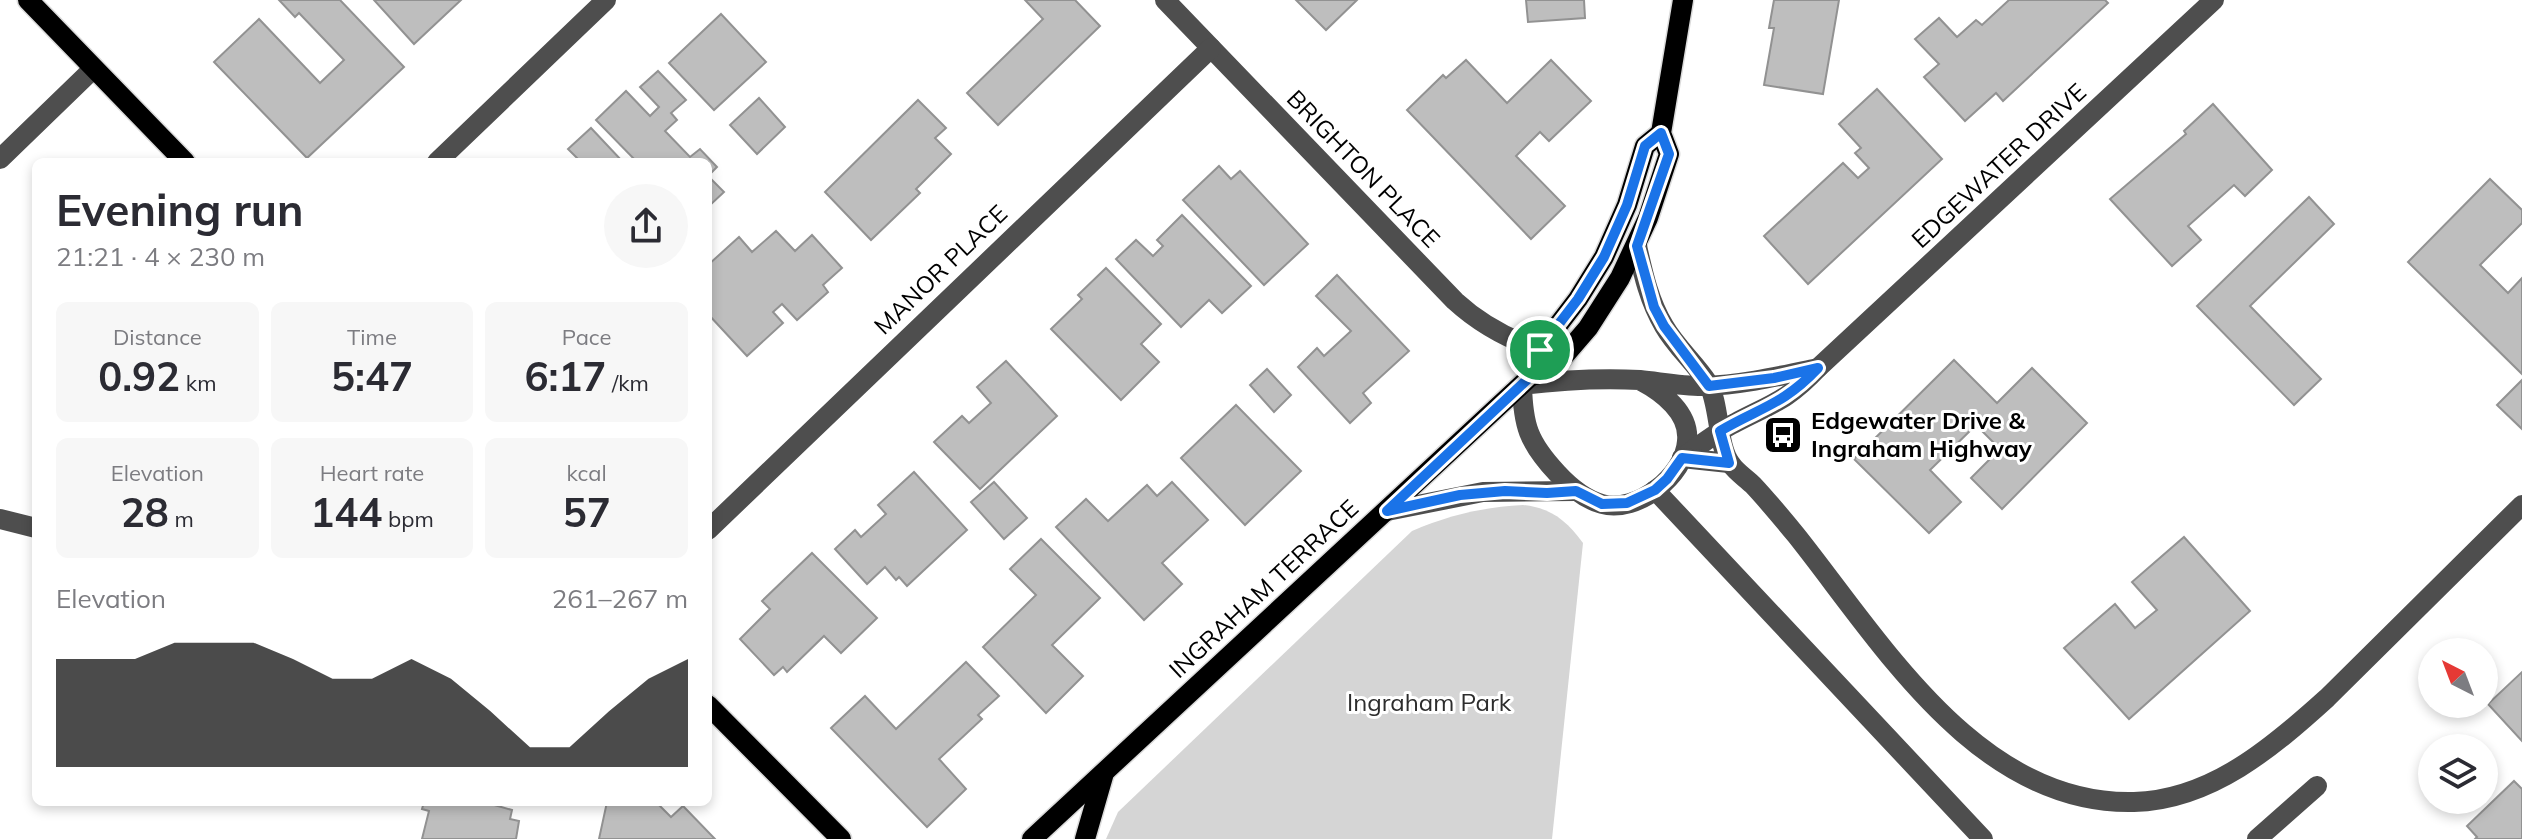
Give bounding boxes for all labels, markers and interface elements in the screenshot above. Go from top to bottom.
street label: EDGEWATER DRIVE [1905,77,2092,254]
street label: BRIGHTON PLACE [1281,83,1447,253]
text: Evening run [56,182,303,237]
button: share [604,184,688,268]
street label: MANOR PLACE [867,198,1013,340]
text: 21:21 · 4 × 230 m [56,240,265,273]
pin [1506,316,1574,384]
text: Distance [113,323,202,351]
text: Time [347,323,397,351]
text: Pace [562,323,611,351]
icon: arrive [1518,328,1562,372]
text: 0.92 [98,351,180,401]
text: 5:47 [331,351,413,401]
text: 6:17 [524,351,606,401]
text: km [180,369,216,397]
text: /km [606,369,649,397]
place label: Edgewater Drive & Ingraham Highway [1811,405,2033,463]
bus stop icon: Edgewater Drive & Ingraham Highway [1762,414,1804,456]
text: Elevation [111,459,204,487]
text: Heart rate [320,459,424,487]
text: kcal [567,459,607,487]
text: 28 [121,487,169,537]
text: 144 [310,487,382,537]
text: 57 [563,487,611,537]
street label: INGRAHAM TERRACE [1162,493,1364,684]
text: m [169,505,194,533]
text: bpm [382,505,434,533]
text: Elevation [56,582,166,615]
text: 261–267 m [552,582,688,615]
north arrow [2418,638,2498,718]
map controls [2418,638,2498,814]
park label: Ingraham Park [1347,687,1512,717]
button: layers [2418,734,2498,814]

